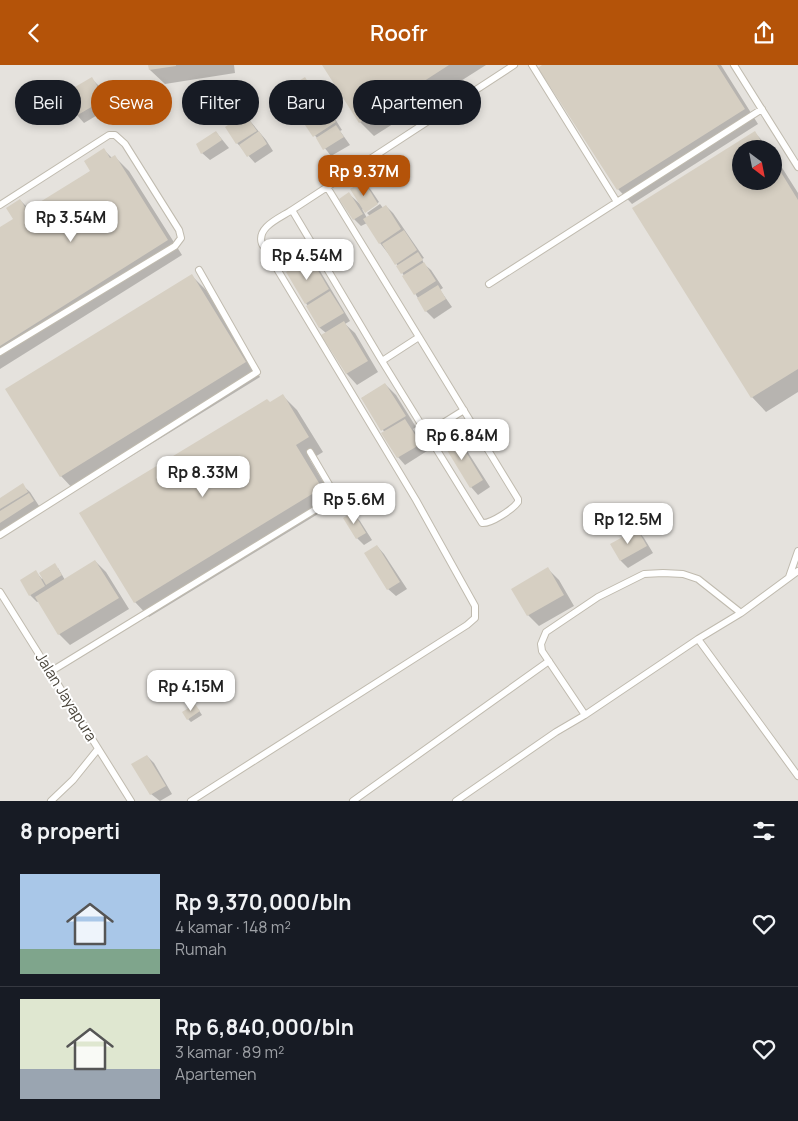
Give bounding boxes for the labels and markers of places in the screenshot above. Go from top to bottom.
pin: Rp 9.37M [312,155,416,197]
pin: Rp 3.54M [19,201,123,243]
pin: Rp 4.54M [255,239,359,281]
pin: Rp 6.84M [410,419,514,461]
pin: Rp 8.33M [151,455,255,498]
pin: Rp 5.6M [308,483,400,525]
pin: Rp 12.5M [576,503,680,545]
pin: Rp 4.15M [139,669,243,712]

